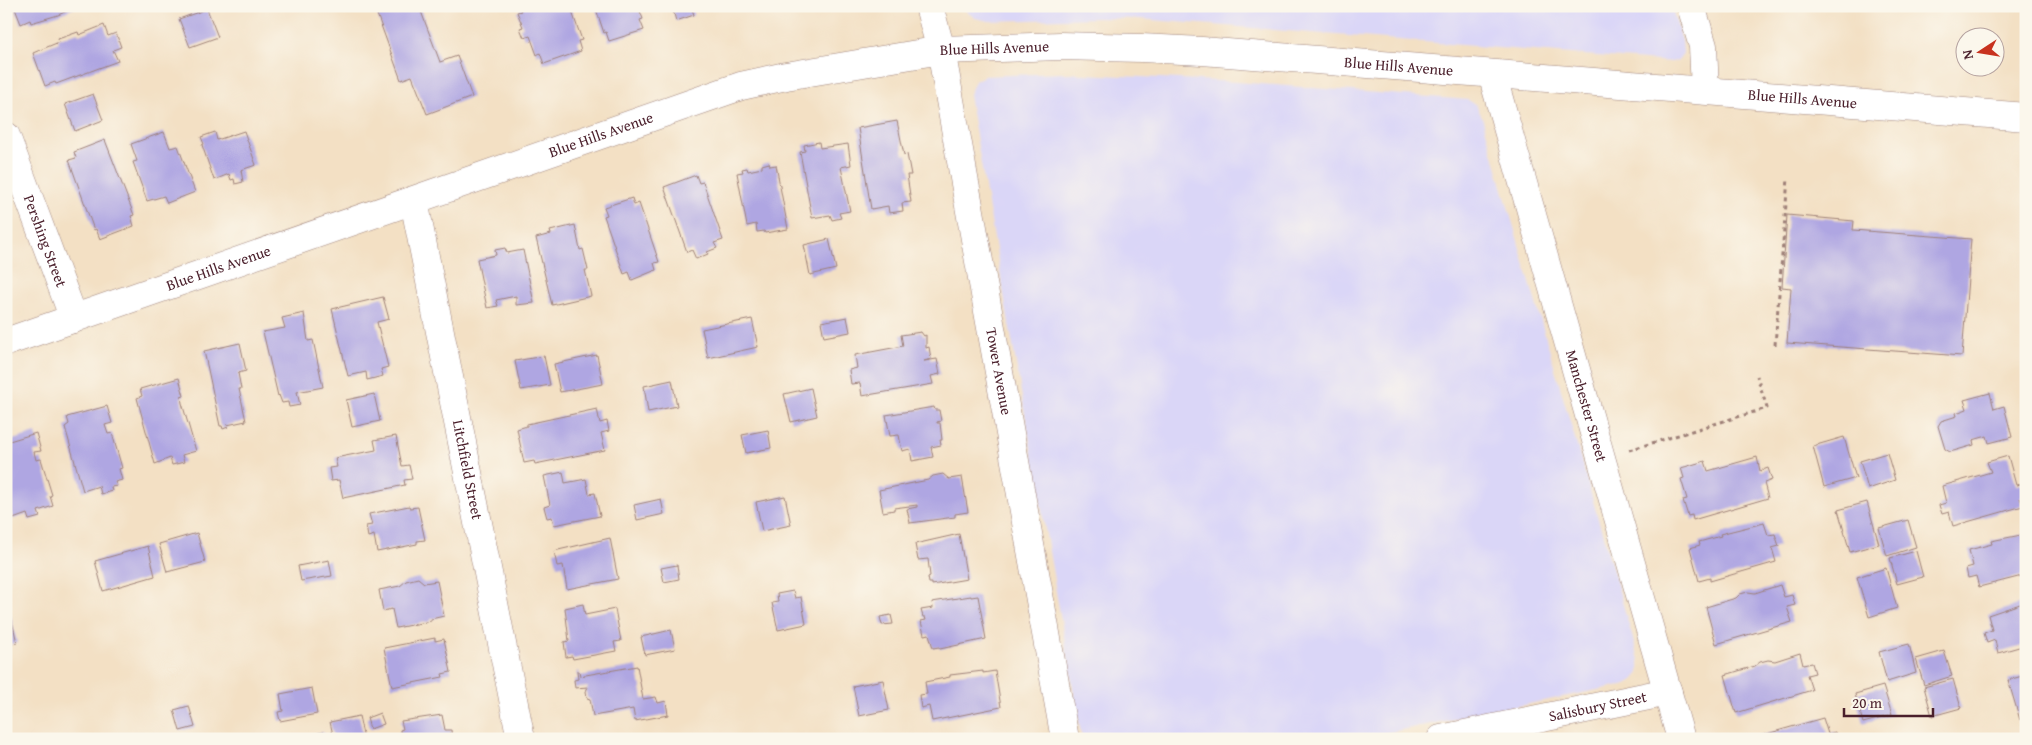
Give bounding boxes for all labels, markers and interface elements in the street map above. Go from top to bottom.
north arrow [1954,28,2004,78]
street label: Blue Hills Avenue [939,35,1049,60]
text: N [1956,47,1978,61]
street label: Blue Hills Avenue [1343,51,1454,81]
street label: Blue Hills Avenue [1747,83,1858,113]
street label: Blue Hills Avenue [546,106,656,162]
street label: Pershing Street [19,192,72,291]
street label: Blue Hills Avenue [163,240,273,295]
street label: Tower Avenue [981,326,1017,416]
street label: Manchester Street [1561,347,1613,465]
street label: Litchfield Street [448,418,488,522]
scale bar [1844,685,1933,717]
street label: Salisbury Street [1547,686,1649,726]
text: 20 m [1852,692,1883,713]

